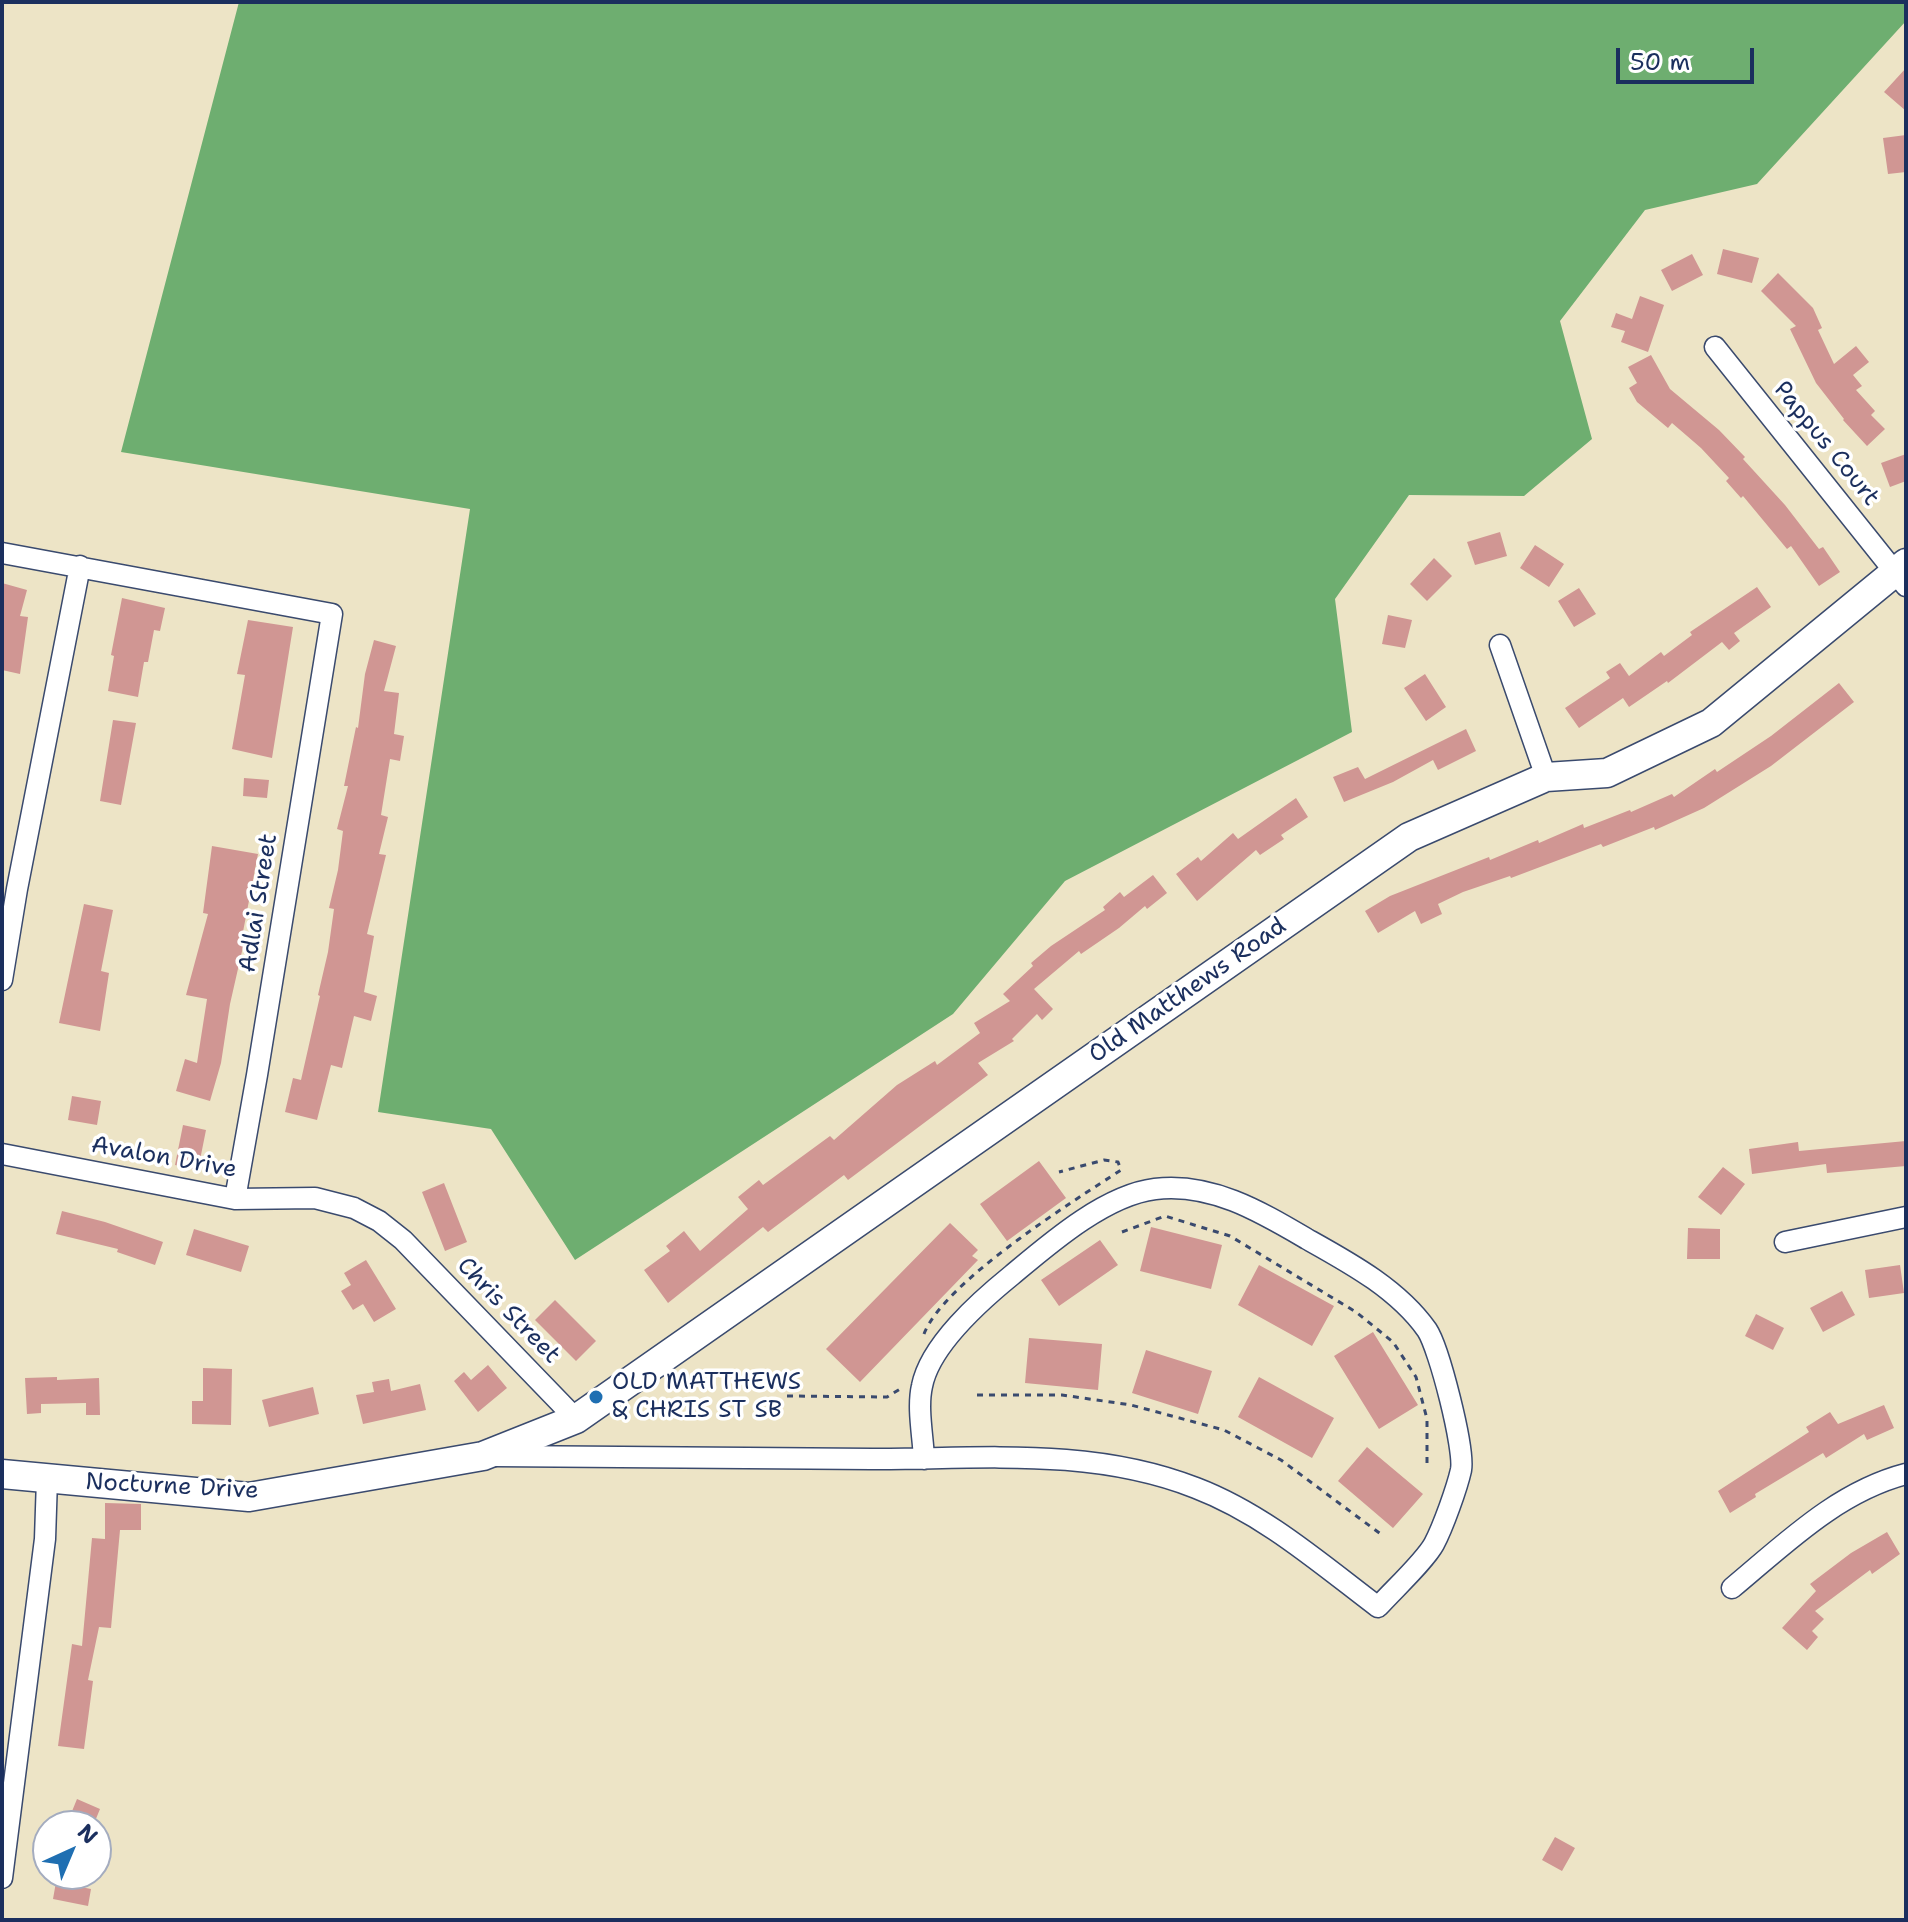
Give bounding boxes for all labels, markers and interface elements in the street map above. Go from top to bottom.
scale bar [1620,32,1758,82]
text: 50 m [1630,46,1690,78]
street label: Pappus Court [1767,376,1885,512]
street label: Adlai Street [234,832,284,974]
street label: Old Matthews Road [1084,912,1292,1070]
street label: Avalon Drive [89,1131,239,1185]
street label: Chris Street [450,1252,566,1370]
place label: OLD MATTHEWS & CHRIS ST SB [612,1369,801,1425]
marker: OLD MATTHEWS & CHRIS ST SB [587,1388,605,1406]
street label: Nocturne Drive [85,1468,259,1506]
north arrow [32,1810,112,1890]
text: N [71,1817,104,1850]

